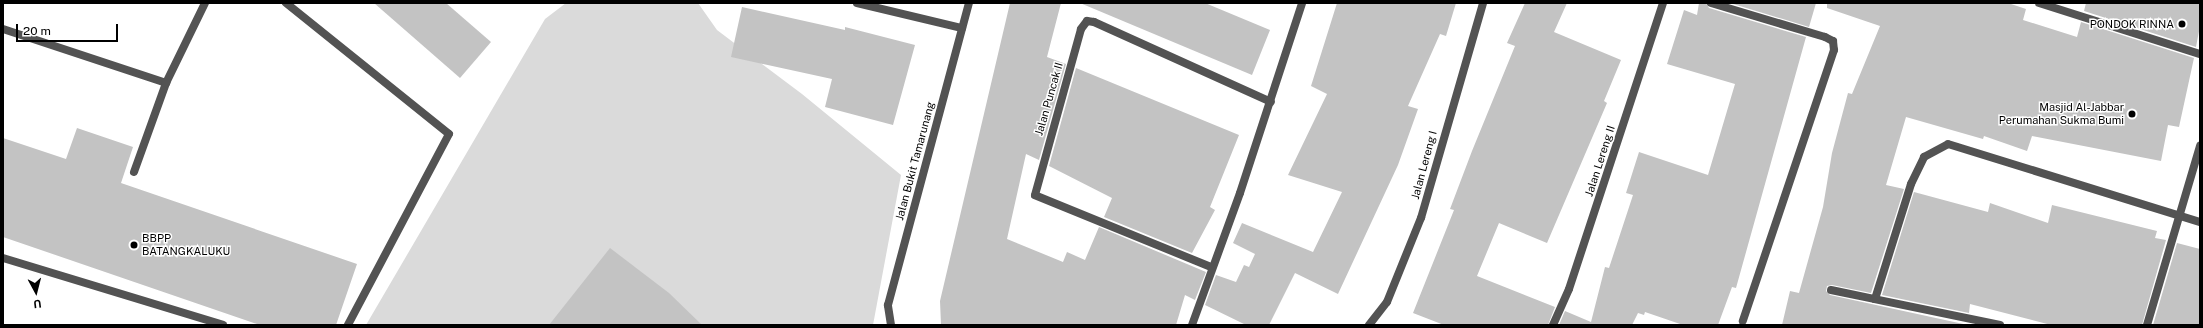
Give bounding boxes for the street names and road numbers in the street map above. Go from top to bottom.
street label: Jalan Puncak II [1032,61,1066,137]
street label: Jalan Bukit Tamarunang [893,100,937,222]
street label: Jalan Lereng II [1582,124,1618,198]
street label: Jalan Lereng I [1408,129,1440,201]

